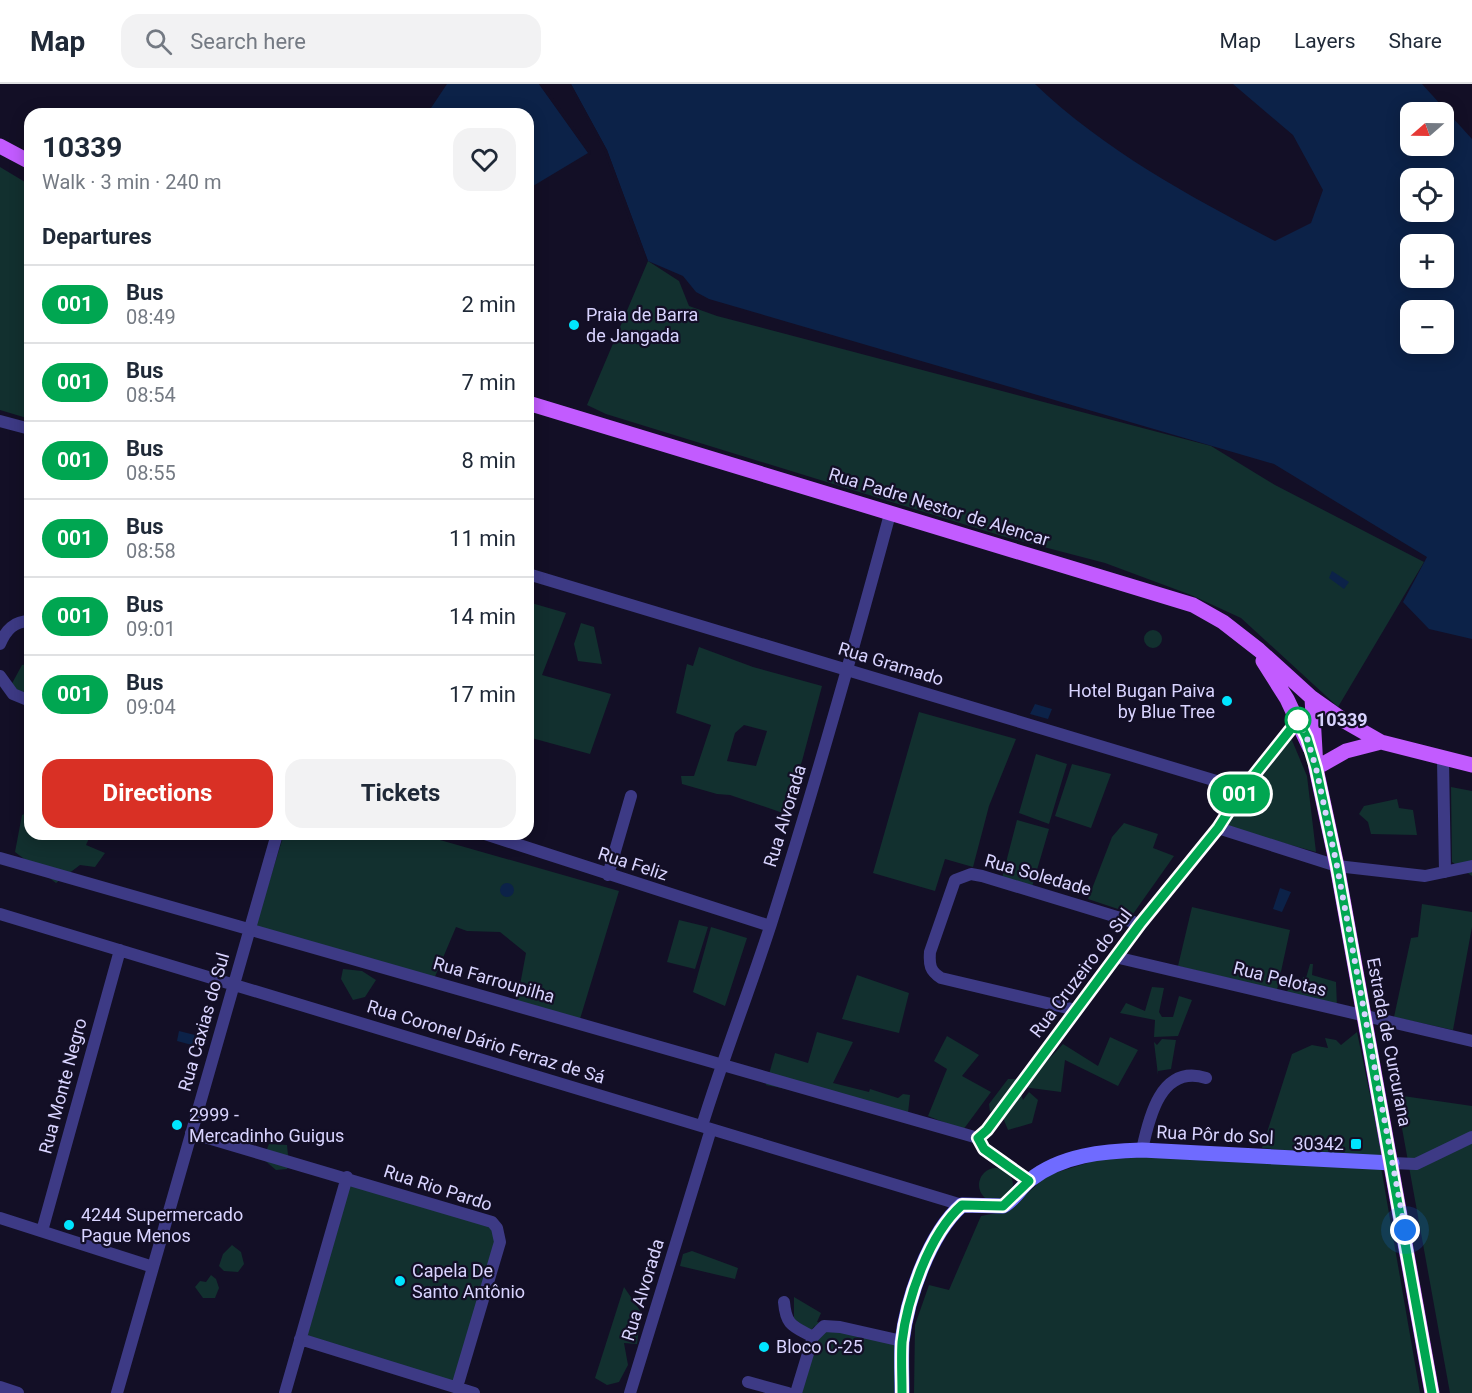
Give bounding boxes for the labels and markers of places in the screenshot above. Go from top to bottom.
place label: Praia de Barra de Jangada [586,304,698,346]
marker: Praia de Barra de Jangada [567,318,581,332]
place label: Hotel Bugan Paiva by Blue Tree [1068,680,1215,722]
marker: Hotel Bugan Paiva by Blue Tree [1220,694,1234,708]
marker: 10339 [1285,707,1311,733]
place label: 10339 [1316,709,1368,730]
place label: 2999 - Mercadinho Guigus [189,1104,344,1146]
marker: 2999 - Mercadinho Guigus [170,1118,184,1132]
place label: 30342 [1293,1133,1344,1154]
marker: 30342 [1349,1137,1363,1151]
place label: 4244 Supermercado Pague Menos [81,1204,243,1246]
marker: 4244 Supermercado Pague Menos [62,1218,76,1232]
place label: Capela De Santo Antônio [412,1260,525,1302]
marker: Capela De Santo Antônio [393,1274,407,1288]
place label: Bloco C-25 [776,1336,863,1357]
marker: Bloco C-25 [757,1340,771,1354]

